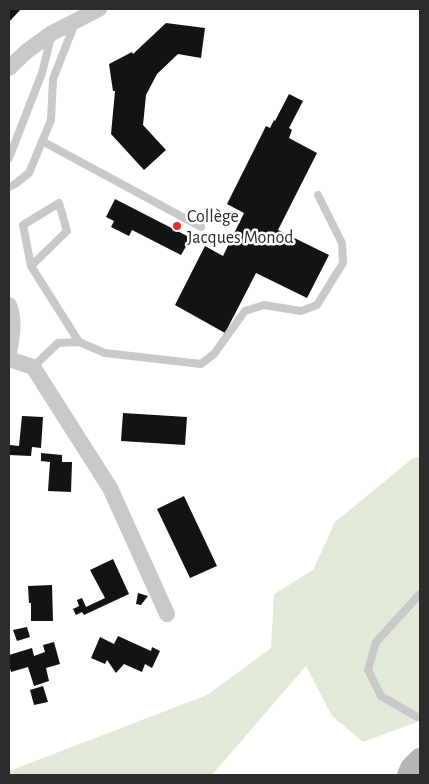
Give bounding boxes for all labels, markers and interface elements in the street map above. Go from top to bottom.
place label: Collège Jacques Monod [187,208,294,247]
marker: Collège Jacques Monod [171,220,183,232]

